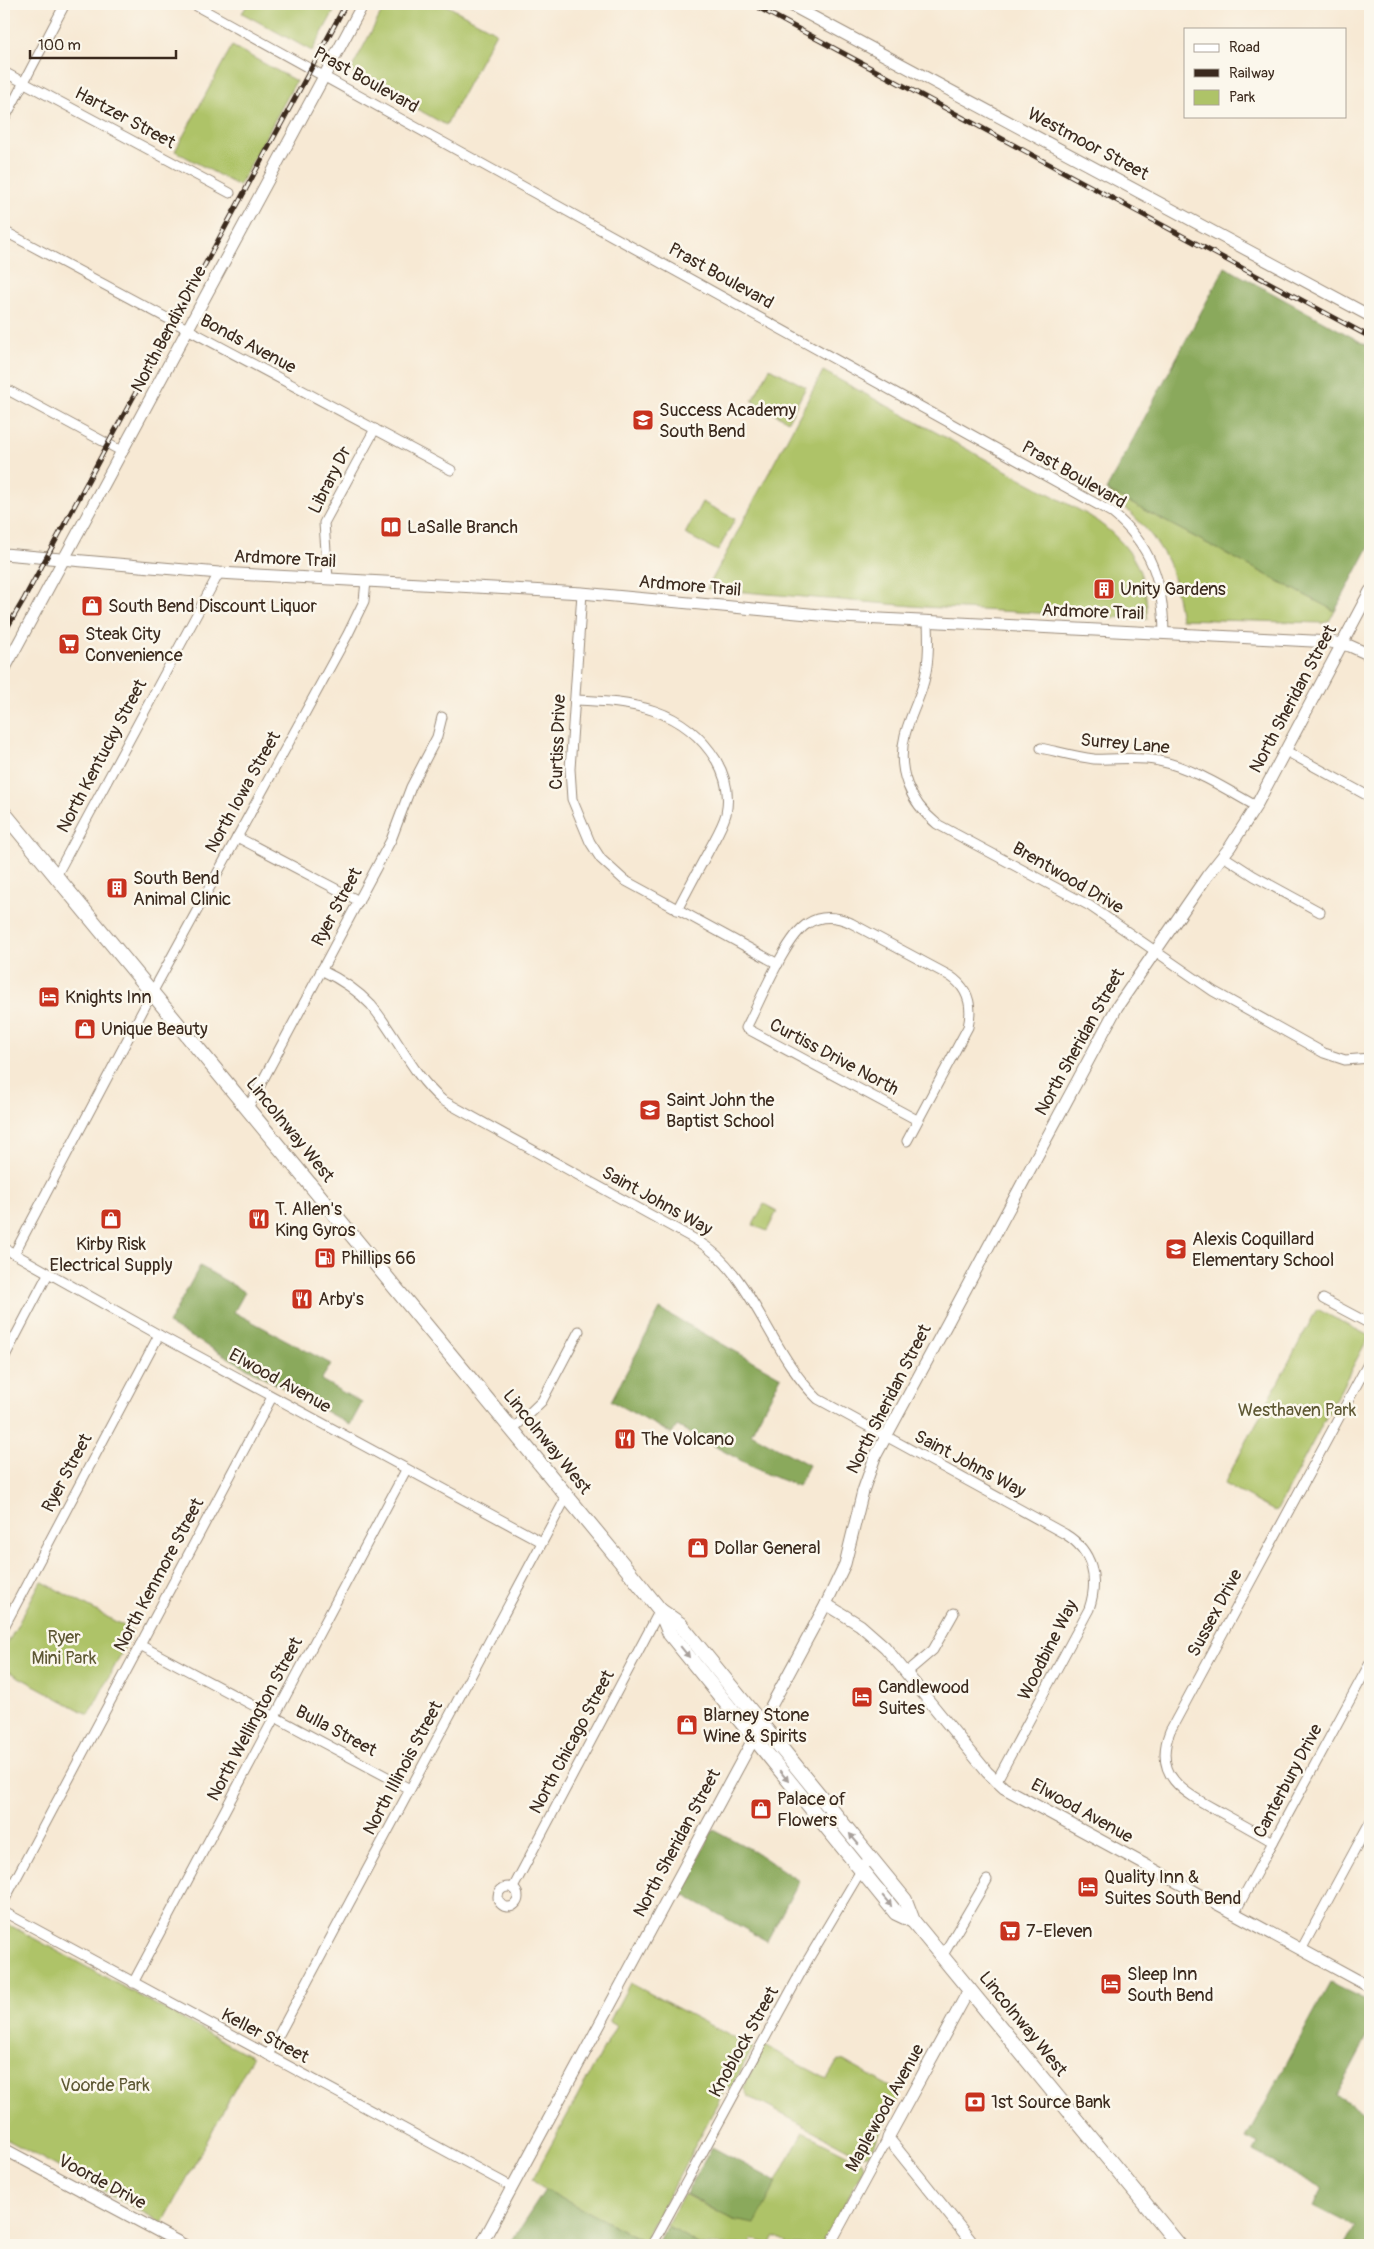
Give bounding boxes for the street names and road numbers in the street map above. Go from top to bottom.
street label: Prast Boulevard [309,42,423,118]
street label: Hartzer Street [71,82,180,155]
street label: Westmoor Street [1023,102,1153,186]
street label: Prast Boulevard [664,238,778,314]
street label: North Bendix Drive [126,262,212,396]
street label: Bonds Avenue [196,309,300,379]
street label: Prast Boulevard [1018,436,1130,514]
street label: Library Dr [303,442,357,518]
street label: Ardmore Trail [233,545,337,573]
street label: Ardmore Trail [638,570,742,602]
street label: Ardmore Trail [1041,599,1145,625]
street label: North Sheridan Street [1244,620,1342,777]
street label: North Kentucky Street [52,675,153,837]
street label: Curtiss Drive [545,694,571,790]
street label: North Iowa Street [200,726,286,857]
street label: Surrey Lane [1079,729,1171,759]
street label: Brentwood Drive [1008,837,1128,919]
street label: Ryer Street [307,863,368,950]
street label: North Sheridan Street [1030,964,1130,1120]
street label: Curtiss Drive North [765,1013,903,1101]
street label: Lincolnway West [241,1073,340,1188]
street label: Saint Johns Way [598,1161,717,1241]
street label: North Sheridan Street [841,1320,937,1478]
street label: Elwood Avenue [225,1344,335,1419]
street label: Lincolnway West [498,1385,597,1500]
street label: Saint Johns Way [910,1425,1030,1503]
street label: Ryer Street [37,1429,98,1516]
street label: North Kenmore Street [109,1494,210,1656]
street label: Sussex Drive [1182,1565,1248,1661]
street label: Woodbine Way [1013,1596,1083,1704]
street label: North Wellington Street [202,1632,308,1805]
street label: North Chicago Street [524,1665,620,1818]
street label: North Illinois Street [358,1696,448,1839]
street label: Bulla Street [291,1700,381,1762]
street label: Canterbury Drive [1248,1720,1328,1842]
street label: North Sheridan Street [628,1764,726,1921]
street label: Elwood Avenue [1027,1774,1137,1849]
street label: Lincolnway West [974,1967,1073,2082]
street label: Knoblock Street [704,1982,784,2101]
street label: Keller Street [217,2003,314,2069]
street label: Maplewood Avenue [840,2040,930,2176]
street label: Voorde Drive [54,2149,150,2215]

